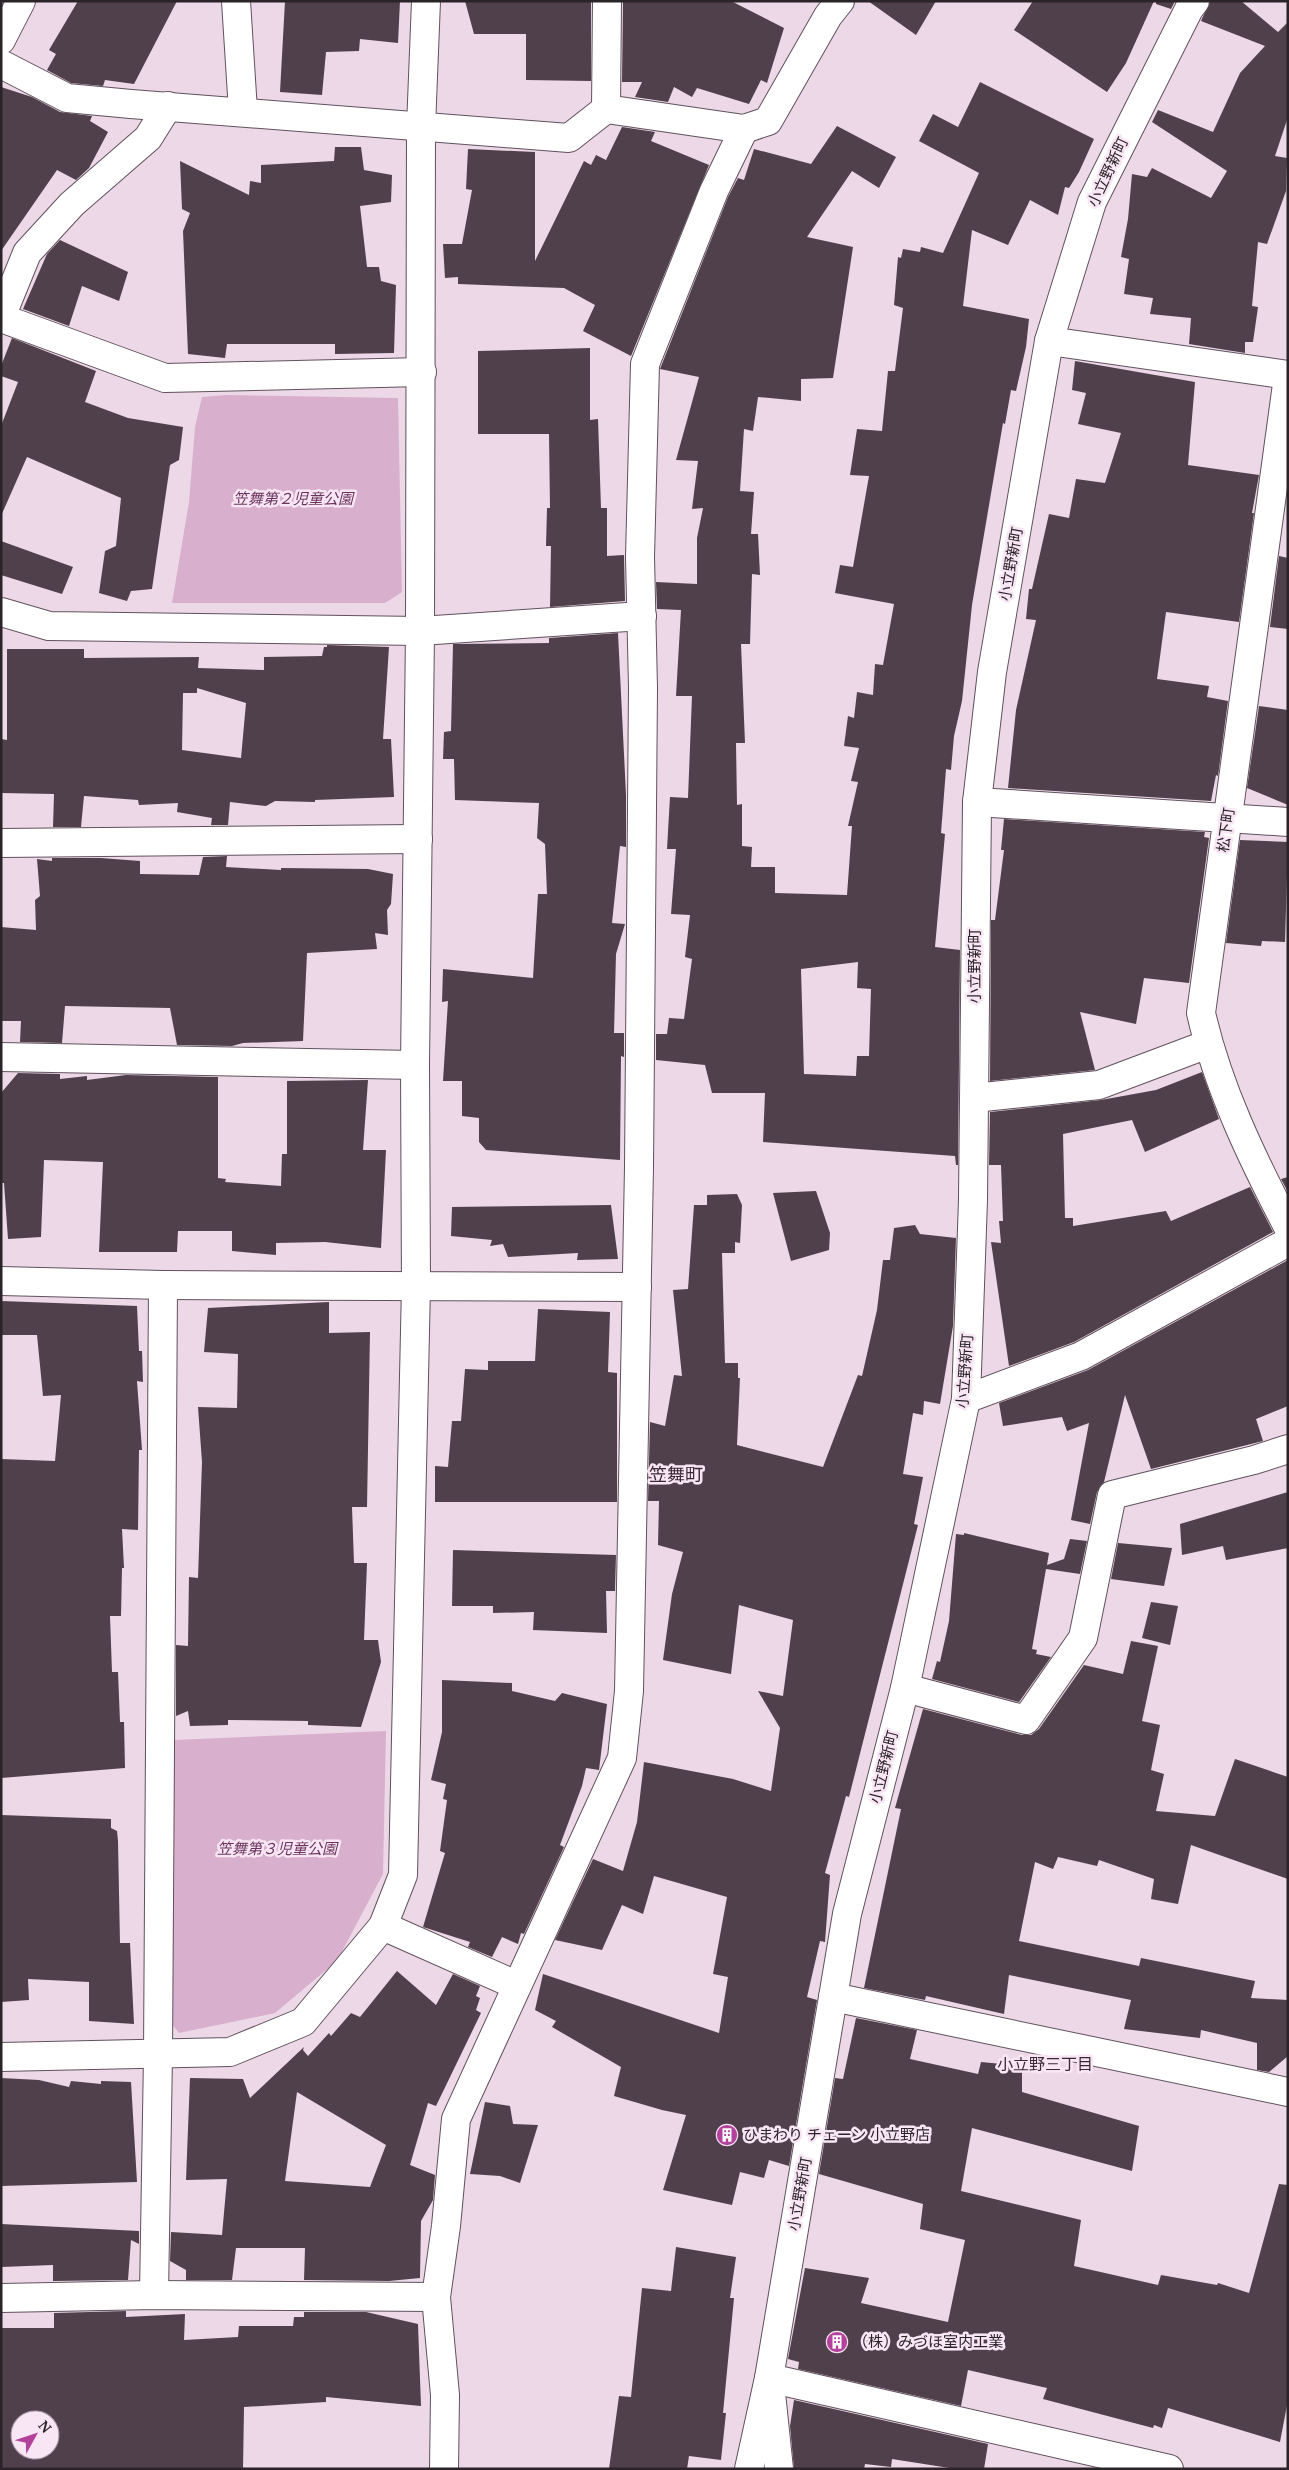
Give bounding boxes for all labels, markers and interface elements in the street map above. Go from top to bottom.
street label: 小立野新町 [1082,133,1132,210]
park label: 笠舞第２児童公園 [233,488,355,508]
street label: 小立野新町 [994,525,1026,603]
street label: 松下町 [1212,806,1238,854]
street label: 小立野新町 [964,928,984,1004]
street label: 小立野新町 [951,1333,977,1409]
district label: 笠舞町 [649,1462,703,1486]
street label: 小立野新町 [864,1728,902,1806]
park label: 笠舞第３児童公園 [217,1838,339,1858]
district label: 小立野三丁目 [997,2053,1093,2075]
building icon: ひまわり チェーン 小立野店 [715,2123,739,2147]
place label: ひまわり チェーン 小立野店 [743,2124,930,2144]
street label: 小立野新町 [783,2155,815,2233]
building icon: （株）みづほ室内工業 [825,2330,849,2354]
place label: （株）みづほ室内工業 [853,2331,1003,2351]
north arrow [10,2410,60,2460]
text: N [35,2416,56,2437]

